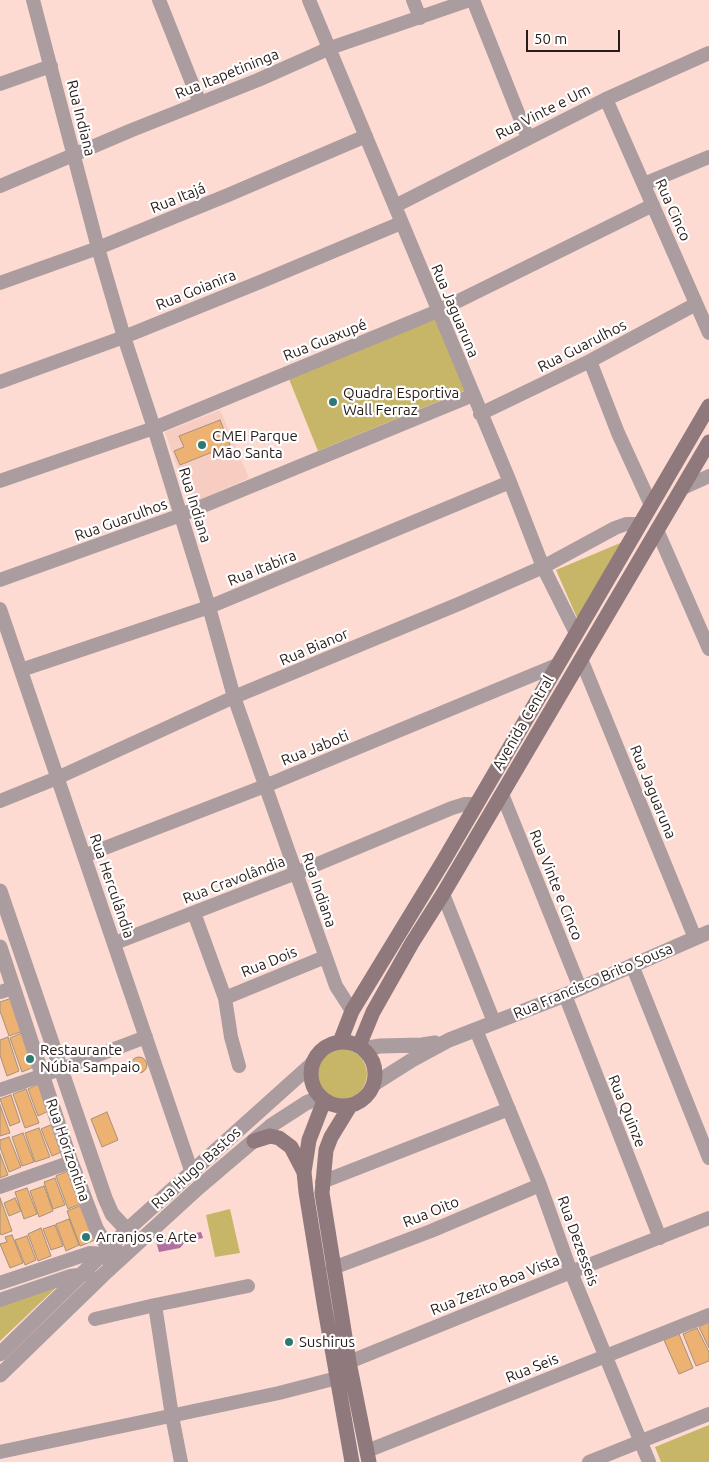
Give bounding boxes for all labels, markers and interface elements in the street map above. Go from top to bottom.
scale bar [529,20,623,52]
text: 50 m [534,30,567,47]
street label: Rua Itapetininga [173,45,281,103]
street label: Rua Indiana [63,78,99,158]
street label: Rua Vinte e Um [493,80,593,144]
street label: Rua Cinco [651,176,695,244]
street label: Rua Itajá [148,179,208,217]
street label: Rua Jaguaruna [427,262,483,360]
street label: Rua Goianira [153,266,239,314]
street label: Rua Guaxupé [281,315,369,365]
street label: Rua Guarulhos [535,316,629,376]
place label: Quadra Esportiva Wall Ferraz [343,384,459,419]
marker: Quadra Esportiva Wall Ferraz [327,396,339,408]
place label: CMEI Parque Mão Santa [212,427,298,462]
marker: CMEI Parque Mão Santa [196,439,208,451]
street label: Rua Indiana [175,465,215,545]
street label: Rua Guarulhos [72,495,170,545]
street label: Rua Itabira [225,546,299,590]
street label: Rua Bianor [277,624,351,670]
street label: Avenida Central [489,672,557,774]
street label: Rua Jaboti [279,726,351,770]
street label: Rua Jaguaruna [626,742,680,842]
street label: Rua Vinte e Cinco [526,827,586,943]
street label: Rua Herculândia [86,831,138,941]
street label: Rua Indiana [298,850,340,930]
street label: Rua Cravolândia [180,852,288,908]
street label: Rua Francisco Brito Sousa [511,939,675,1023]
street label: Rua Dois [238,943,300,981]
place label: Restaurante Núbia Sampaio [40,1041,140,1076]
marker: Restaurante Núbia Sampaio [24,1053,36,1065]
street label: Rua Quinze [604,1072,650,1150]
street label: Rua Horizontina [42,1096,94,1204]
street label: Rua Hugo Bastos [148,1123,244,1213]
street label: Rua Oito [400,1193,462,1231]
street label: Rua Dezesseis [553,1194,603,1288]
place label: Arranjos e Arte [96,1228,197,1246]
marker: Arranjos e Arte [80,1231,92,1243]
street label: Rua Zezito Boa Vista [428,1251,562,1319]
place label: Sushirus [299,1333,355,1351]
marker: Sushirus [283,1336,295,1348]
street label: Rua Seis [503,1349,561,1387]

